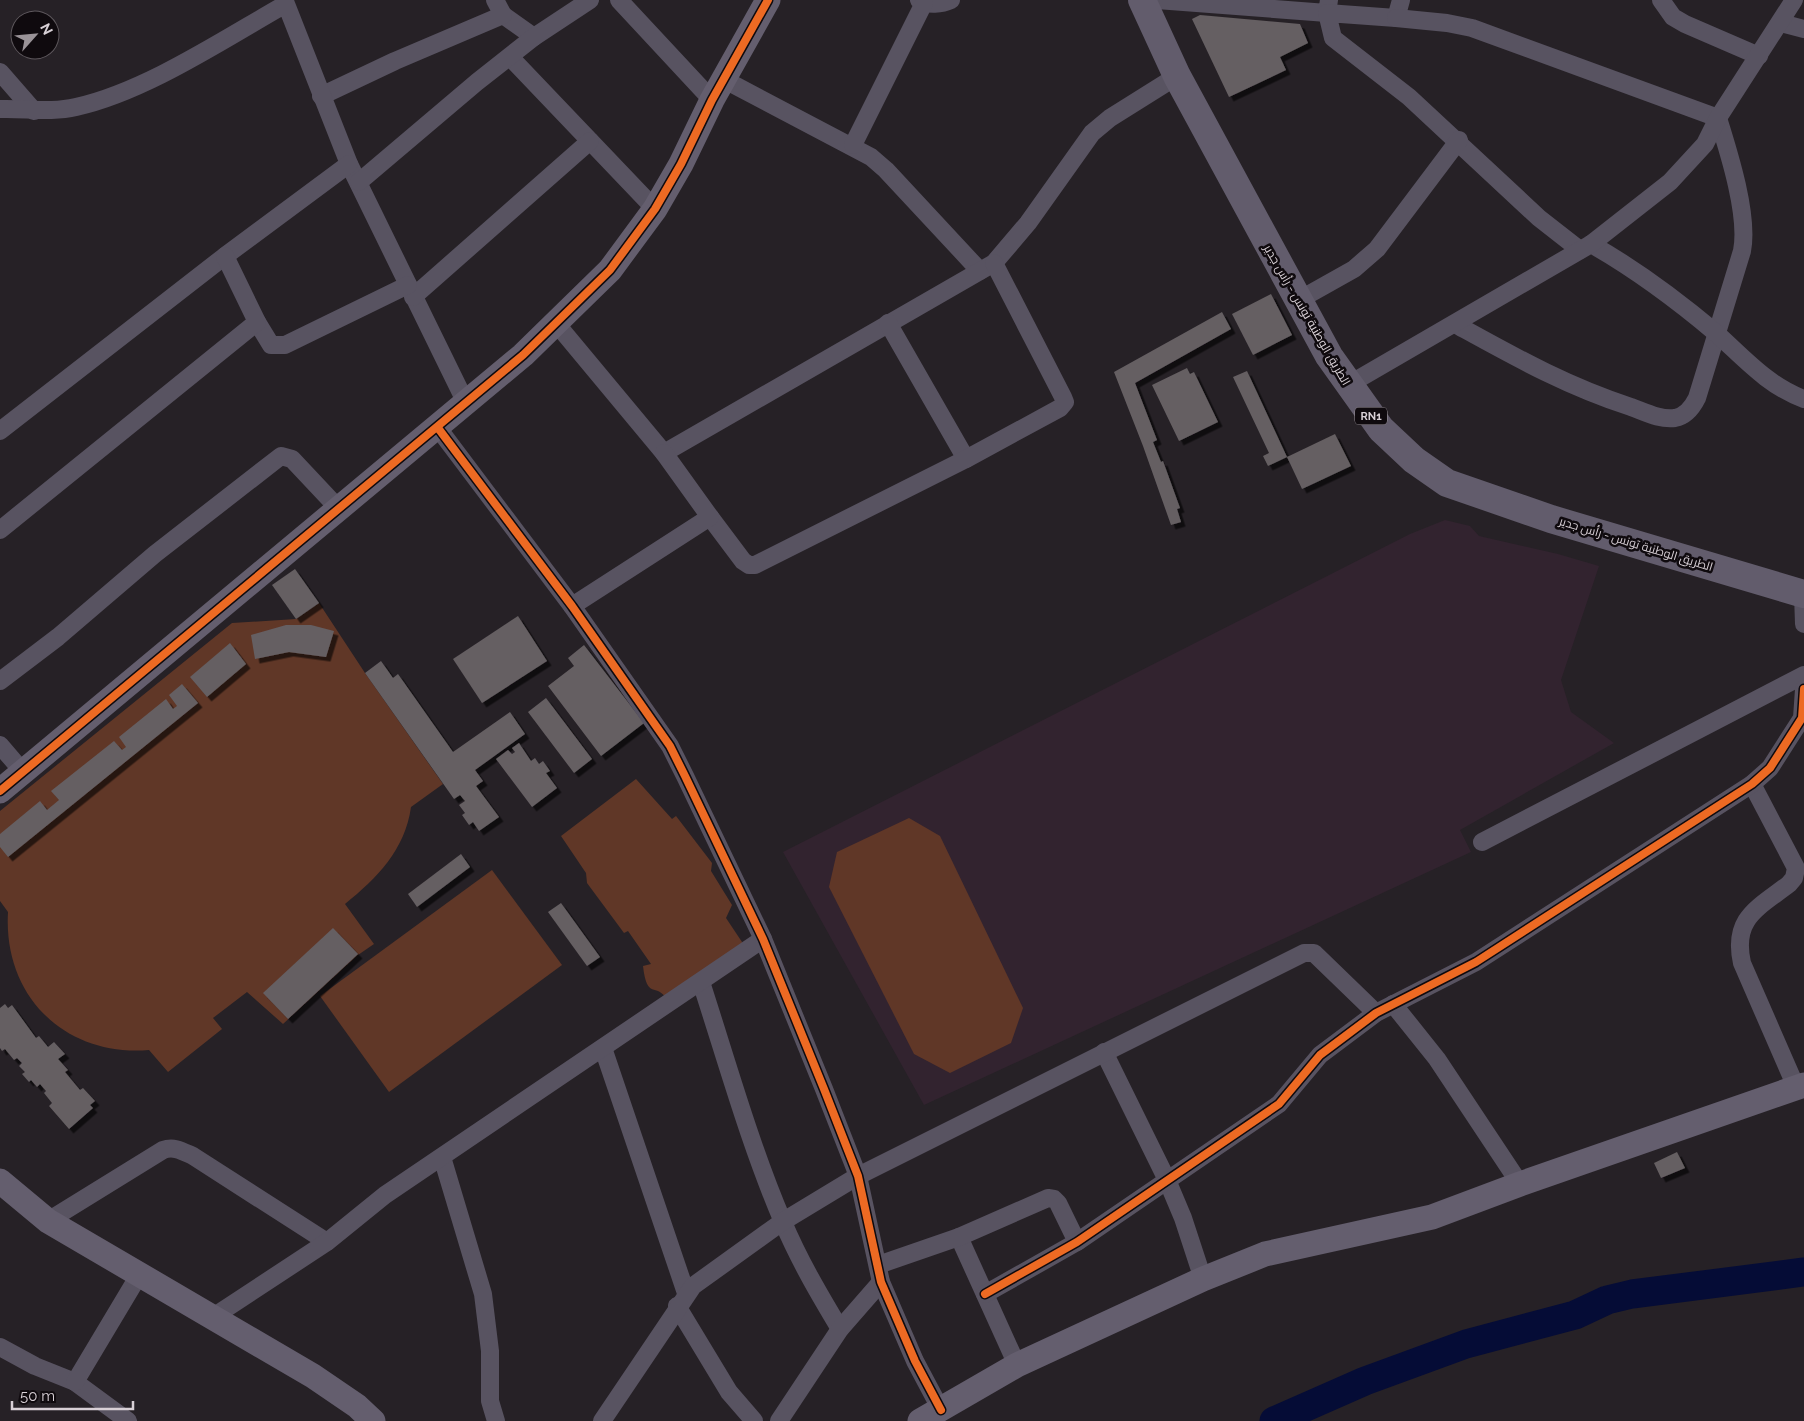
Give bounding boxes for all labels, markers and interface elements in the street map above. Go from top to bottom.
north arrow [10,10,60,60]
text: N [37,21,56,37]
street label: الطريق الوطنية تونس - رأس جدير [1260,241,1354,388]
road number: RN1 [1355,408,1387,424]
street label: الطريق الوطنية تونس - رأس جدير [1557,513,1715,574]
scale bar [12,1378,134,1410]
text: 50 m [20,1387,55,1405]

